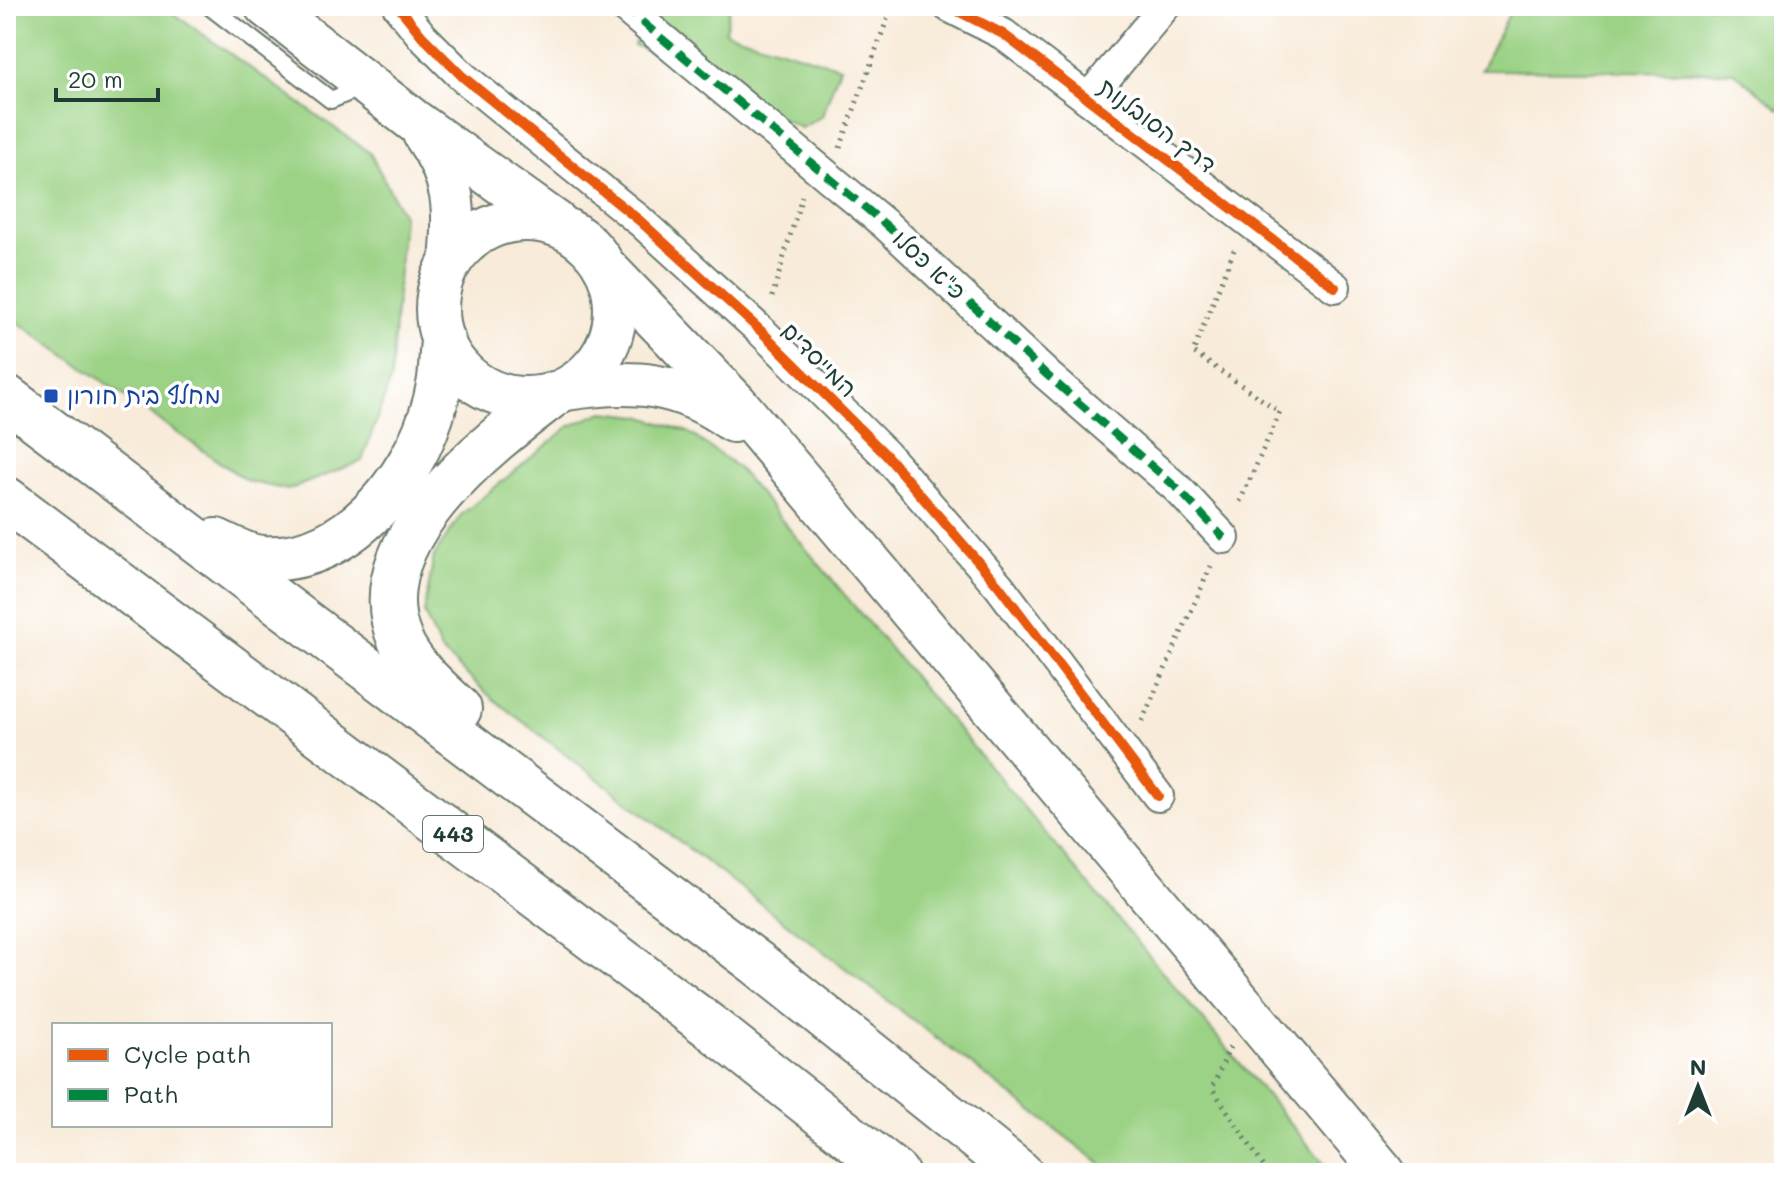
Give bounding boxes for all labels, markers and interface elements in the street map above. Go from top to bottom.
scale bar [56,52,158,102]
text: 20 m [68,63,123,94]
street label: דרך הסובלנות [1093,70,1223,179]
street label: כ"א כסלו [887,222,973,306]
street label: המייסדים [776,315,864,403]
place label: מחלף בית חורון [67,379,221,411]
marker: מחלף בית חורון [42,387,60,405]
road number: 443 [423,816,483,852]
legend [52,1023,332,1127]
text: Cycle path [124,1038,250,1069]
north arrow [1658,1047,1738,1127]
text: N [1690,1052,1706,1081]
text: Path [124,1078,178,1109]

